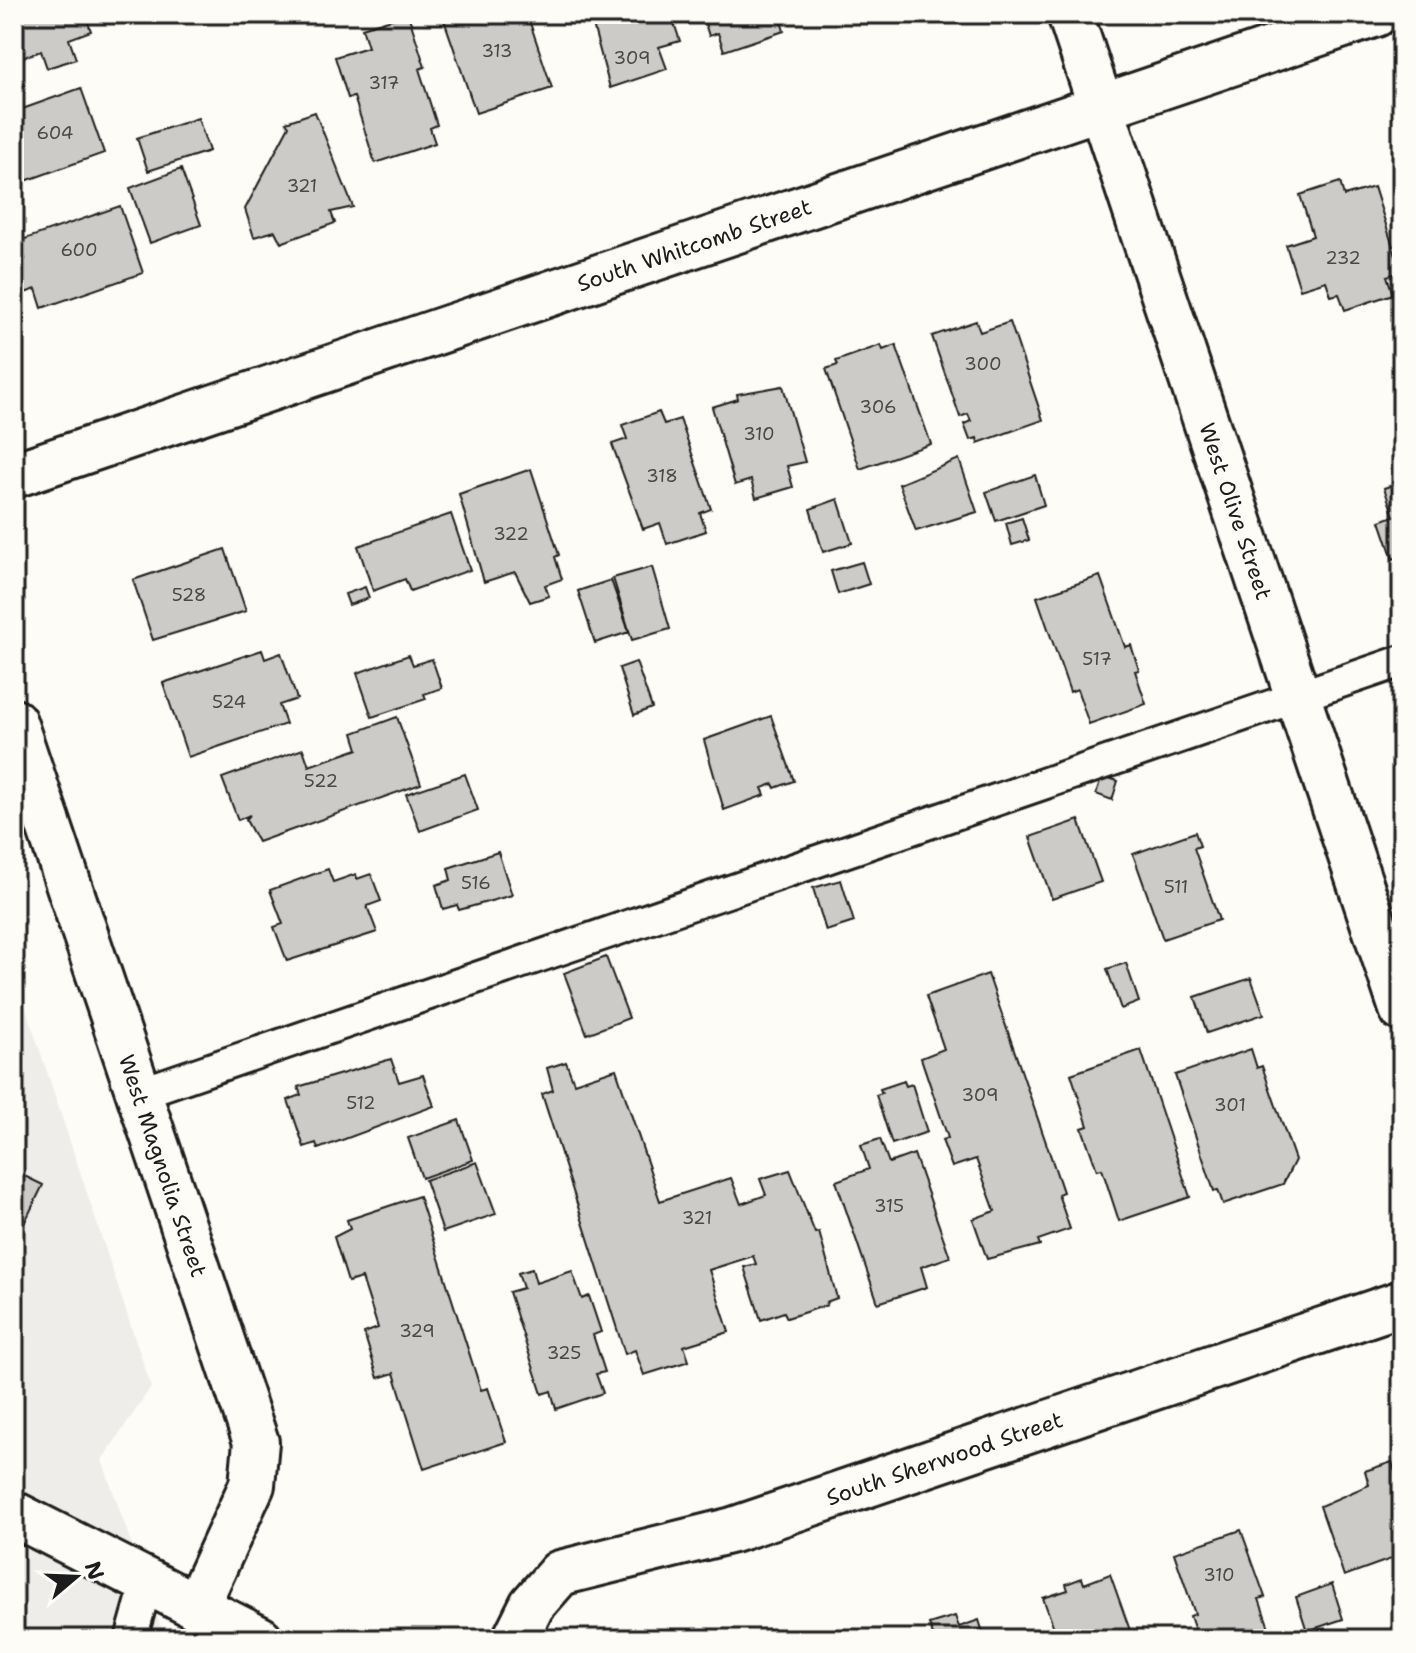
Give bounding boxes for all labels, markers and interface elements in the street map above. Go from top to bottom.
house number: 313 [482,39,512,63]
house number: 309 [614,46,650,70]
house number: 317 [369,71,399,95]
house number: 604 [37,121,73,145]
house number: 321 [287,174,317,198]
street label: South Whitcomb Street [573,192,815,298]
house number: 600 [60,238,98,262]
house number: 232 [1325,246,1361,270]
house number: 300 [964,352,1002,376]
house number: 306 [859,395,897,419]
street label: West Olive Street [1193,419,1279,603]
house number: 310 [743,422,775,446]
house number: 318 [646,464,678,488]
house number: 322 [493,522,529,546]
house number: 528 [172,583,206,607]
house number: 517 [1082,647,1112,671]
house number: 524 [212,690,246,714]
house number: 522 [304,769,338,793]
house number: 516 [461,871,491,895]
house number: 511 [1164,875,1188,899]
street label: West Magnolia Street [112,1051,214,1281]
house number: 309 [962,1083,998,1107]
house number: 512 [346,1091,376,1115]
house number: 301 [1214,1093,1246,1117]
house number: 315 [874,1194,904,1218]
house number: 321 [682,1206,712,1230]
house number: 329 [399,1319,435,1343]
house number: 325 [547,1341,581,1365]
street label: South Sherwood Street [822,1405,1066,1512]
north arrow [36,1537,116,1617]
text: N [78,1558,111,1584]
house number: 310 [1203,1563,1235,1587]

